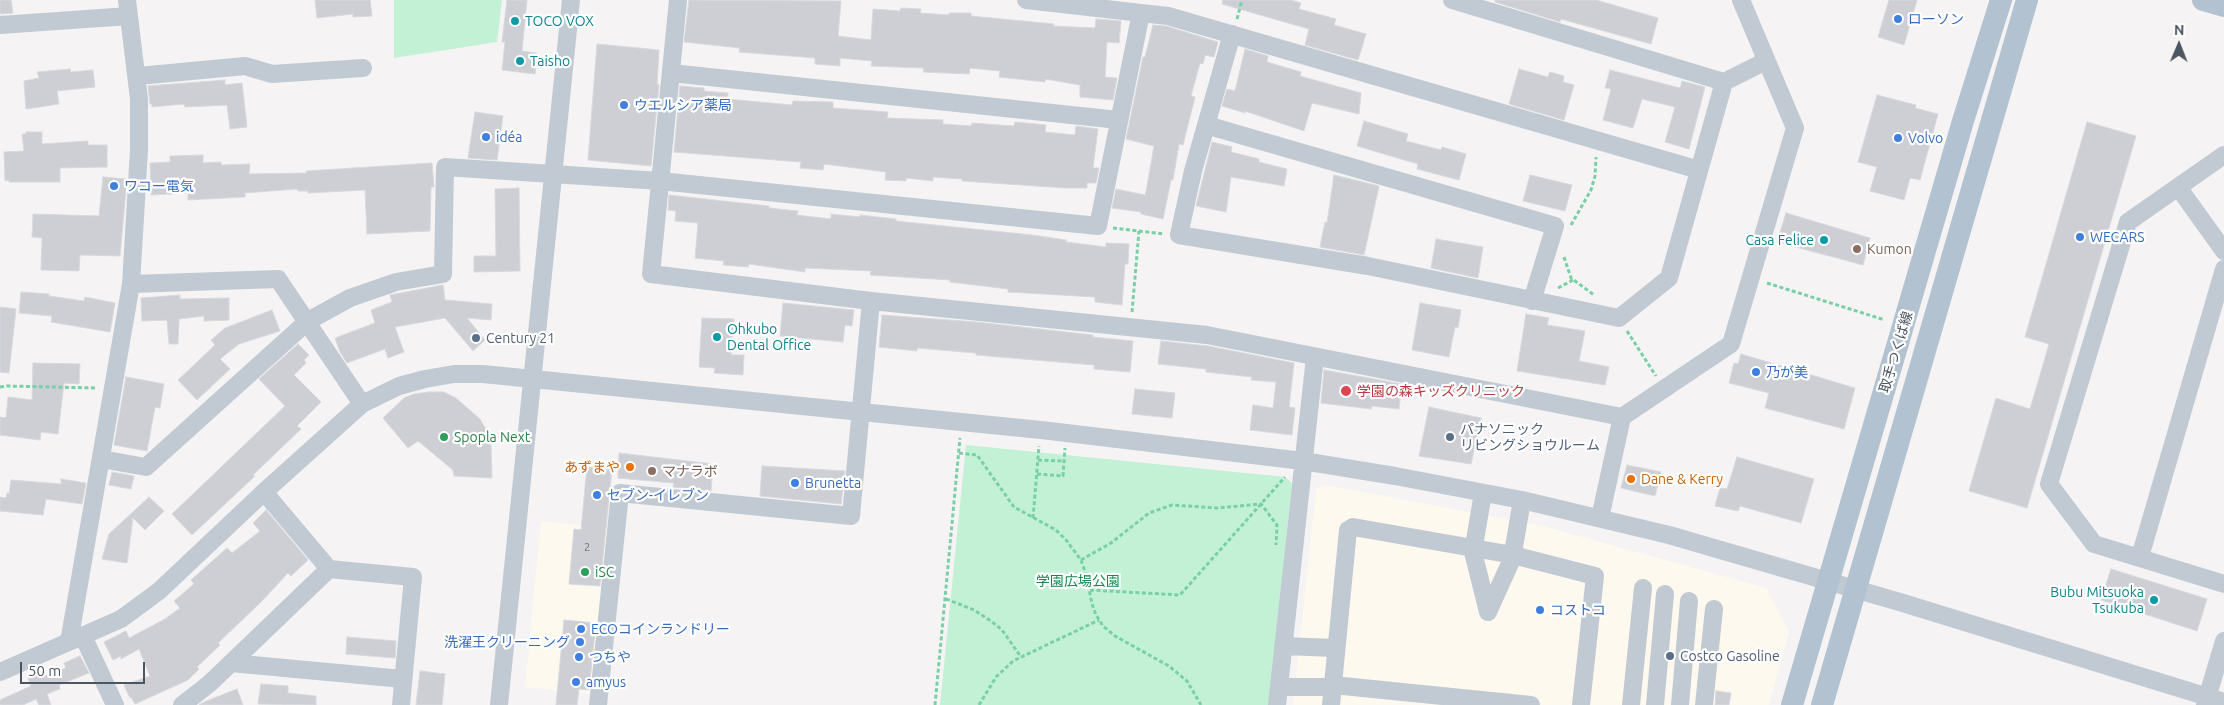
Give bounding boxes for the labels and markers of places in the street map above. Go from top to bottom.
place label: ローソン [1908,11,1964,27]
place label: TOCO VOX [525,13,594,29]
marker: ローソン [1892,13,1904,25]
marker: TOCO VOX [509,15,521,27]
place label: Taisho [530,53,570,69]
marker: Taisho [514,55,526,67]
place label: ウエルシア薬局 [634,97,732,113]
marker: ウエルシア薬局 [618,99,630,111]
place label: idéa [496,129,523,145]
place label: Volvo [1908,130,1943,146]
marker: idéa [480,131,492,143]
marker: Volvo [1892,132,1904,144]
place label: ワコー電気 [124,178,194,194]
marker: ワコー電気 [108,180,120,192]
place label: WECARS [2090,229,2145,245]
marker: WECARS [2074,231,2086,243]
place label: Casa Felice [1745,232,1814,248]
marker: Casa Felice [1818,234,1830,246]
place label: Kumon [1867,241,1912,257]
marker: Kumon [1851,243,1863,255]
place label: Ohkubo Dental Office [727,321,811,354]
place label: Century 21 [486,330,555,346]
marker: Ohkubo Dental Office [711,331,723,343]
marker: Century 21 [470,332,482,344]
place label: 乃が美 [1766,364,1808,380]
marker: 乃が美 [1750,366,1762,378]
place label: 学園の森キッズクリニック [1357,383,1525,399]
marker: 学園の森キッズクリニック [1339,384,1353,398]
place label: パナソニック リビングショウルーム [1460,421,1600,454]
place label: Spopla Next [454,429,530,445]
marker: Spopla Next [438,431,450,443]
marker: パナソニック リビングショウルーム [1444,431,1456,443]
place label: あずまや [564,459,620,475]
marker: あずまや [624,461,636,473]
place label: マナラボ [662,463,718,479]
marker: マナラボ [646,465,658,477]
place label: Dane & Kerry [1641,471,1723,487]
marker: Dane & Kerry [1625,473,1637,485]
place label: Brunetta [805,475,861,491]
marker: Brunetta [789,477,801,489]
place label: セブン-イレブン [607,487,709,503]
marker: セブン-イレブン [591,489,603,501]
place label: iSC [595,564,614,580]
marker: iSC [579,566,591,578]
place label: Bubu Mitsuoka Tsukuba [2050,584,2144,616]
marker: Bubu Mitsuoka Tsukuba [2148,594,2160,606]
place label: コストコ [1550,602,1606,618]
marker: コストコ [1534,604,1546,616]
place label: ECOコインランドリー [591,621,730,637]
marker: ECOコインランドリー [575,623,587,635]
place label: 洗濯王クリーニング [444,634,570,650]
marker: 洗濯王クリーニング [574,636,586,648]
place label: Costco Gasoline [1680,648,1780,664]
place label: つちや [589,649,631,665]
marker: Costco Gasoline [1664,650,1676,662]
marker: つちや [573,651,585,663]
place label: amyus [586,674,626,690]
marker: amyus [570,676,582,688]

